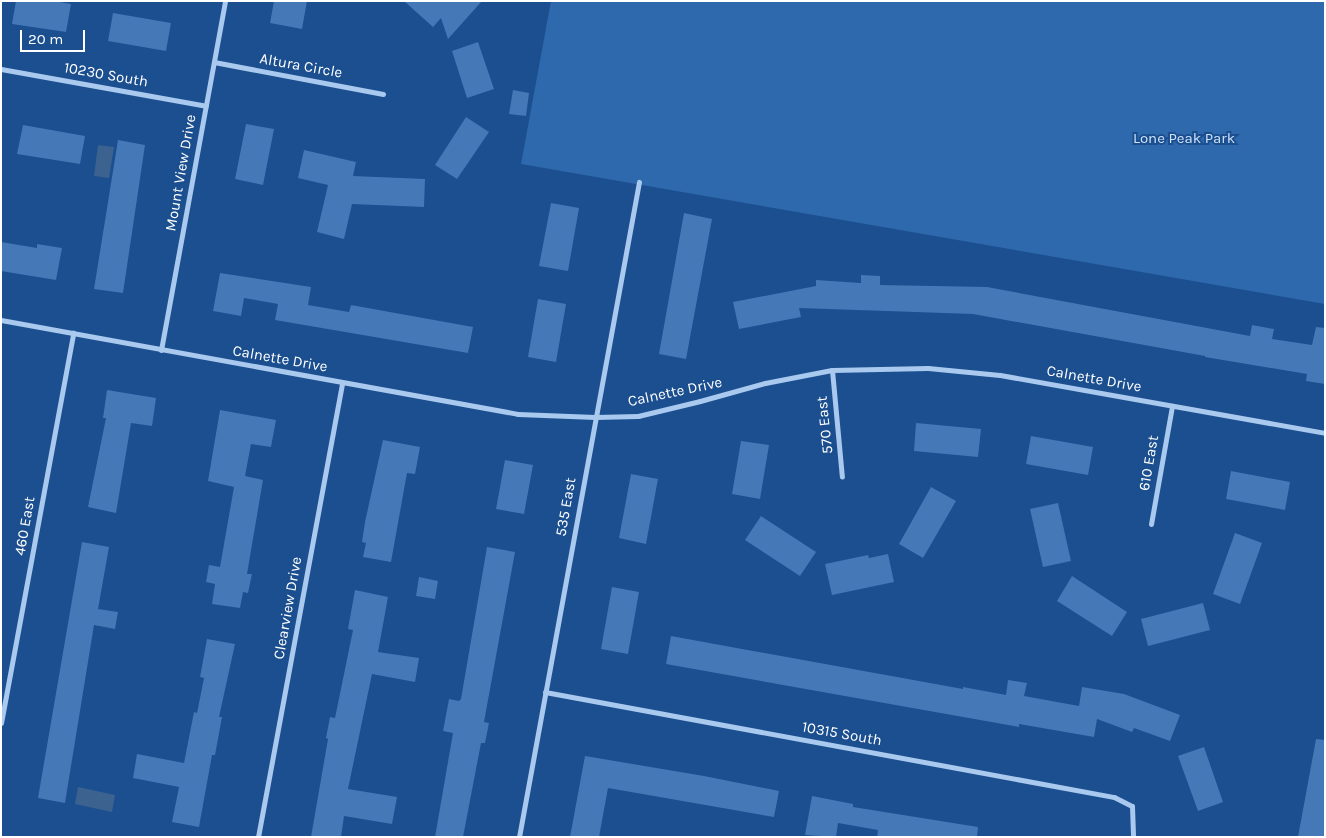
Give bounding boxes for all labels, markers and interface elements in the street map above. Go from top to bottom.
scale bar [22,20,88,52]
text: 20 m [28,30,63,48]
street label: Altura Circle [258,50,344,82]
street label: 10230 South [63,59,149,91]
street label: Mount View Drive [162,113,200,233]
park label: Lone Peak Park [1133,130,1235,148]
street label: Calnette Drive [231,342,329,376]
street label: Calnette Drive [1045,362,1143,396]
street label: Calnette Drive [626,373,724,411]
street label: 570 East [813,395,837,455]
street label: 610 East [1135,434,1163,492]
street label: 535 East [552,476,580,538]
street label: 460 East [11,495,39,557]
street label: Clearview Drive [270,555,306,661]
street label: 10315 South [801,718,883,750]

